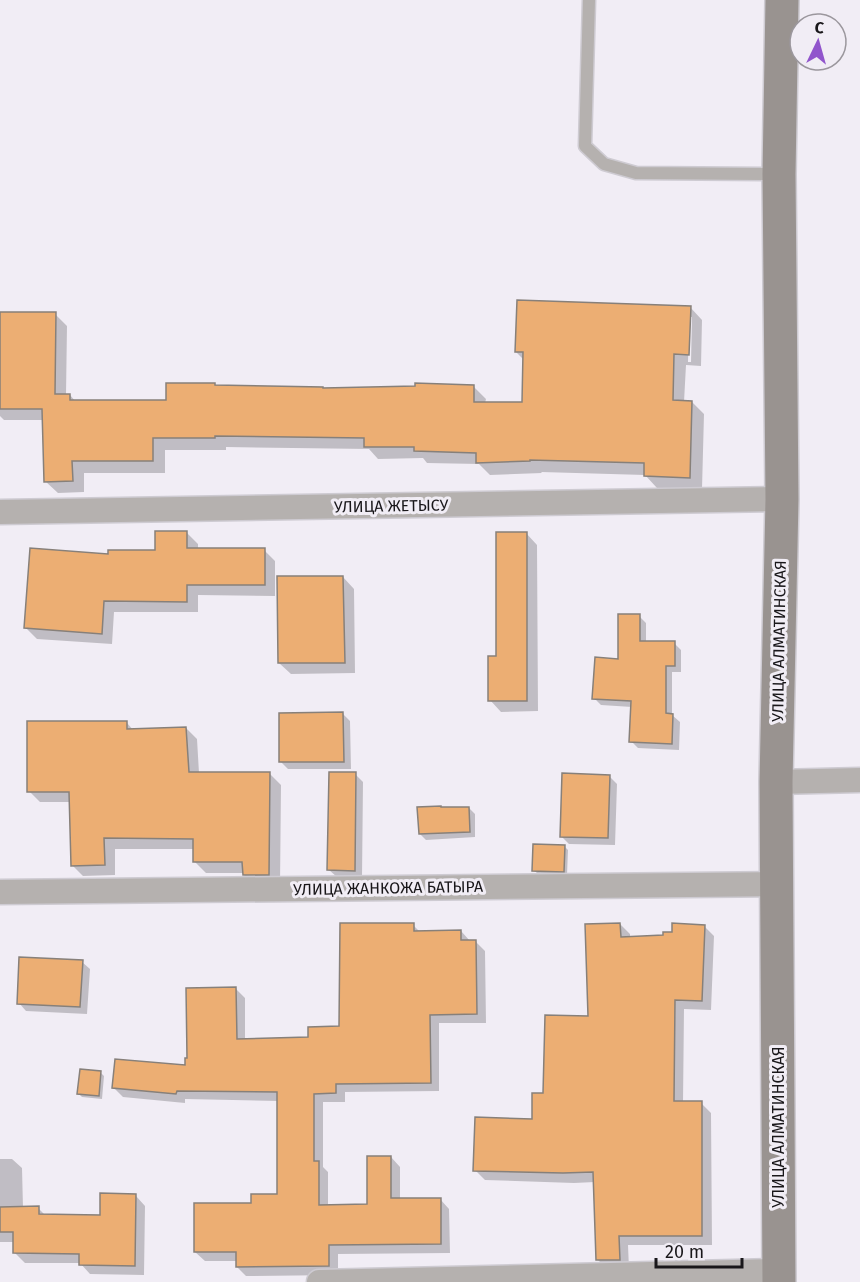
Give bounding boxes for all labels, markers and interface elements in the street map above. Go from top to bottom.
north arrow [788,12,848,72]
text: С [814,18,825,37]
street label: УЛИЦА ЖЕТЫСУ [334,495,449,516]
street label: УЛИЦА АЛМАТИНСКАЯ [768,560,790,722]
street label: УЛИЦА ЖАНКОЖА БАТЫРА [293,877,484,899]
street label: УЛИЦА АЛМАТИНСКАЯ [769,1046,788,1208]
scale bar [656,1231,742,1269]
text: 20 m [665,1241,704,1263]

